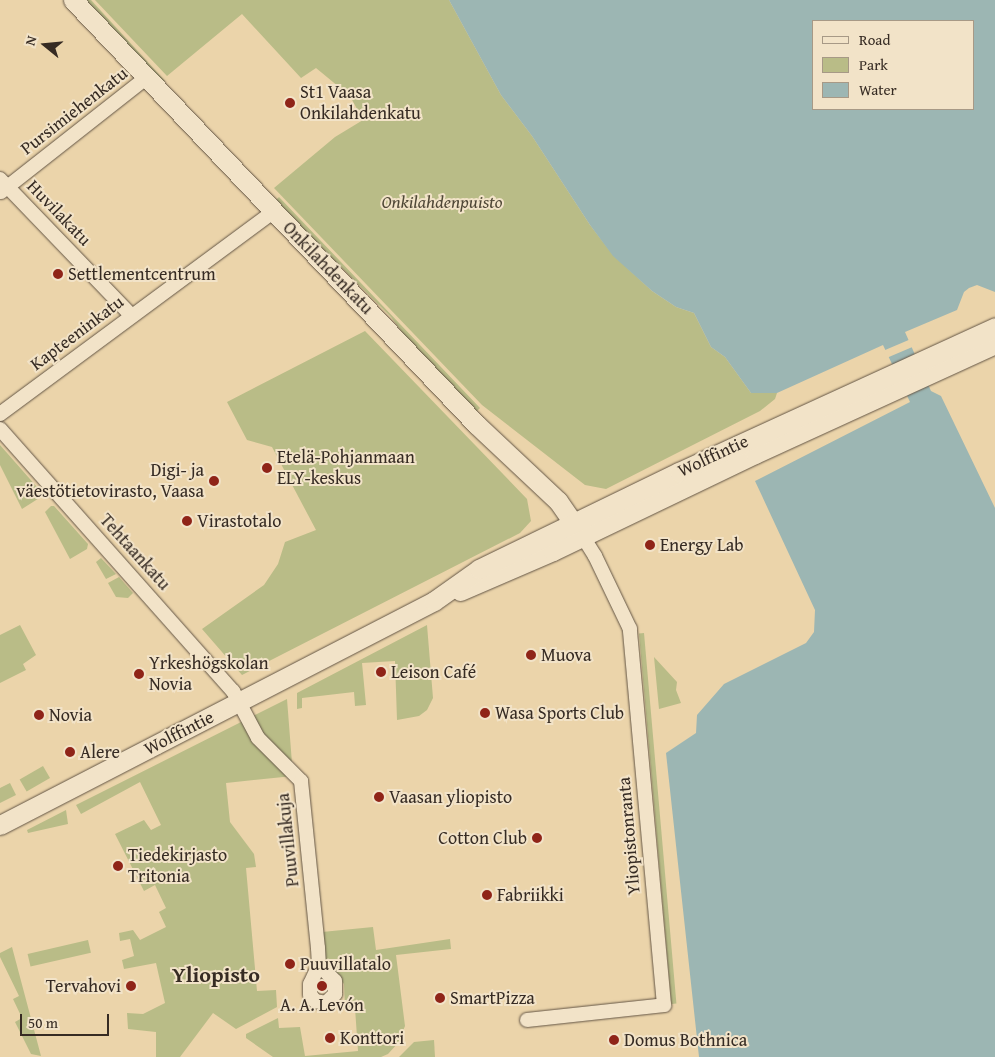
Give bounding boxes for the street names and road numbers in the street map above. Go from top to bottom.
street label: Pursimiehenkatu [16,63,132,159]
street label: Huvilakatu [22,176,96,250]
street label: Onkilahdenkatu [278,217,378,319]
street label: Kapteeninkatu [26,291,128,375]
street label: Wolffintie [674,430,752,482]
street label: Tehtaankatu [95,509,175,595]
street label: Wolffintie [141,706,217,760]
street label: Yliopistonranta [613,776,645,896]
street label: Puuvillakuja [272,792,304,888]

